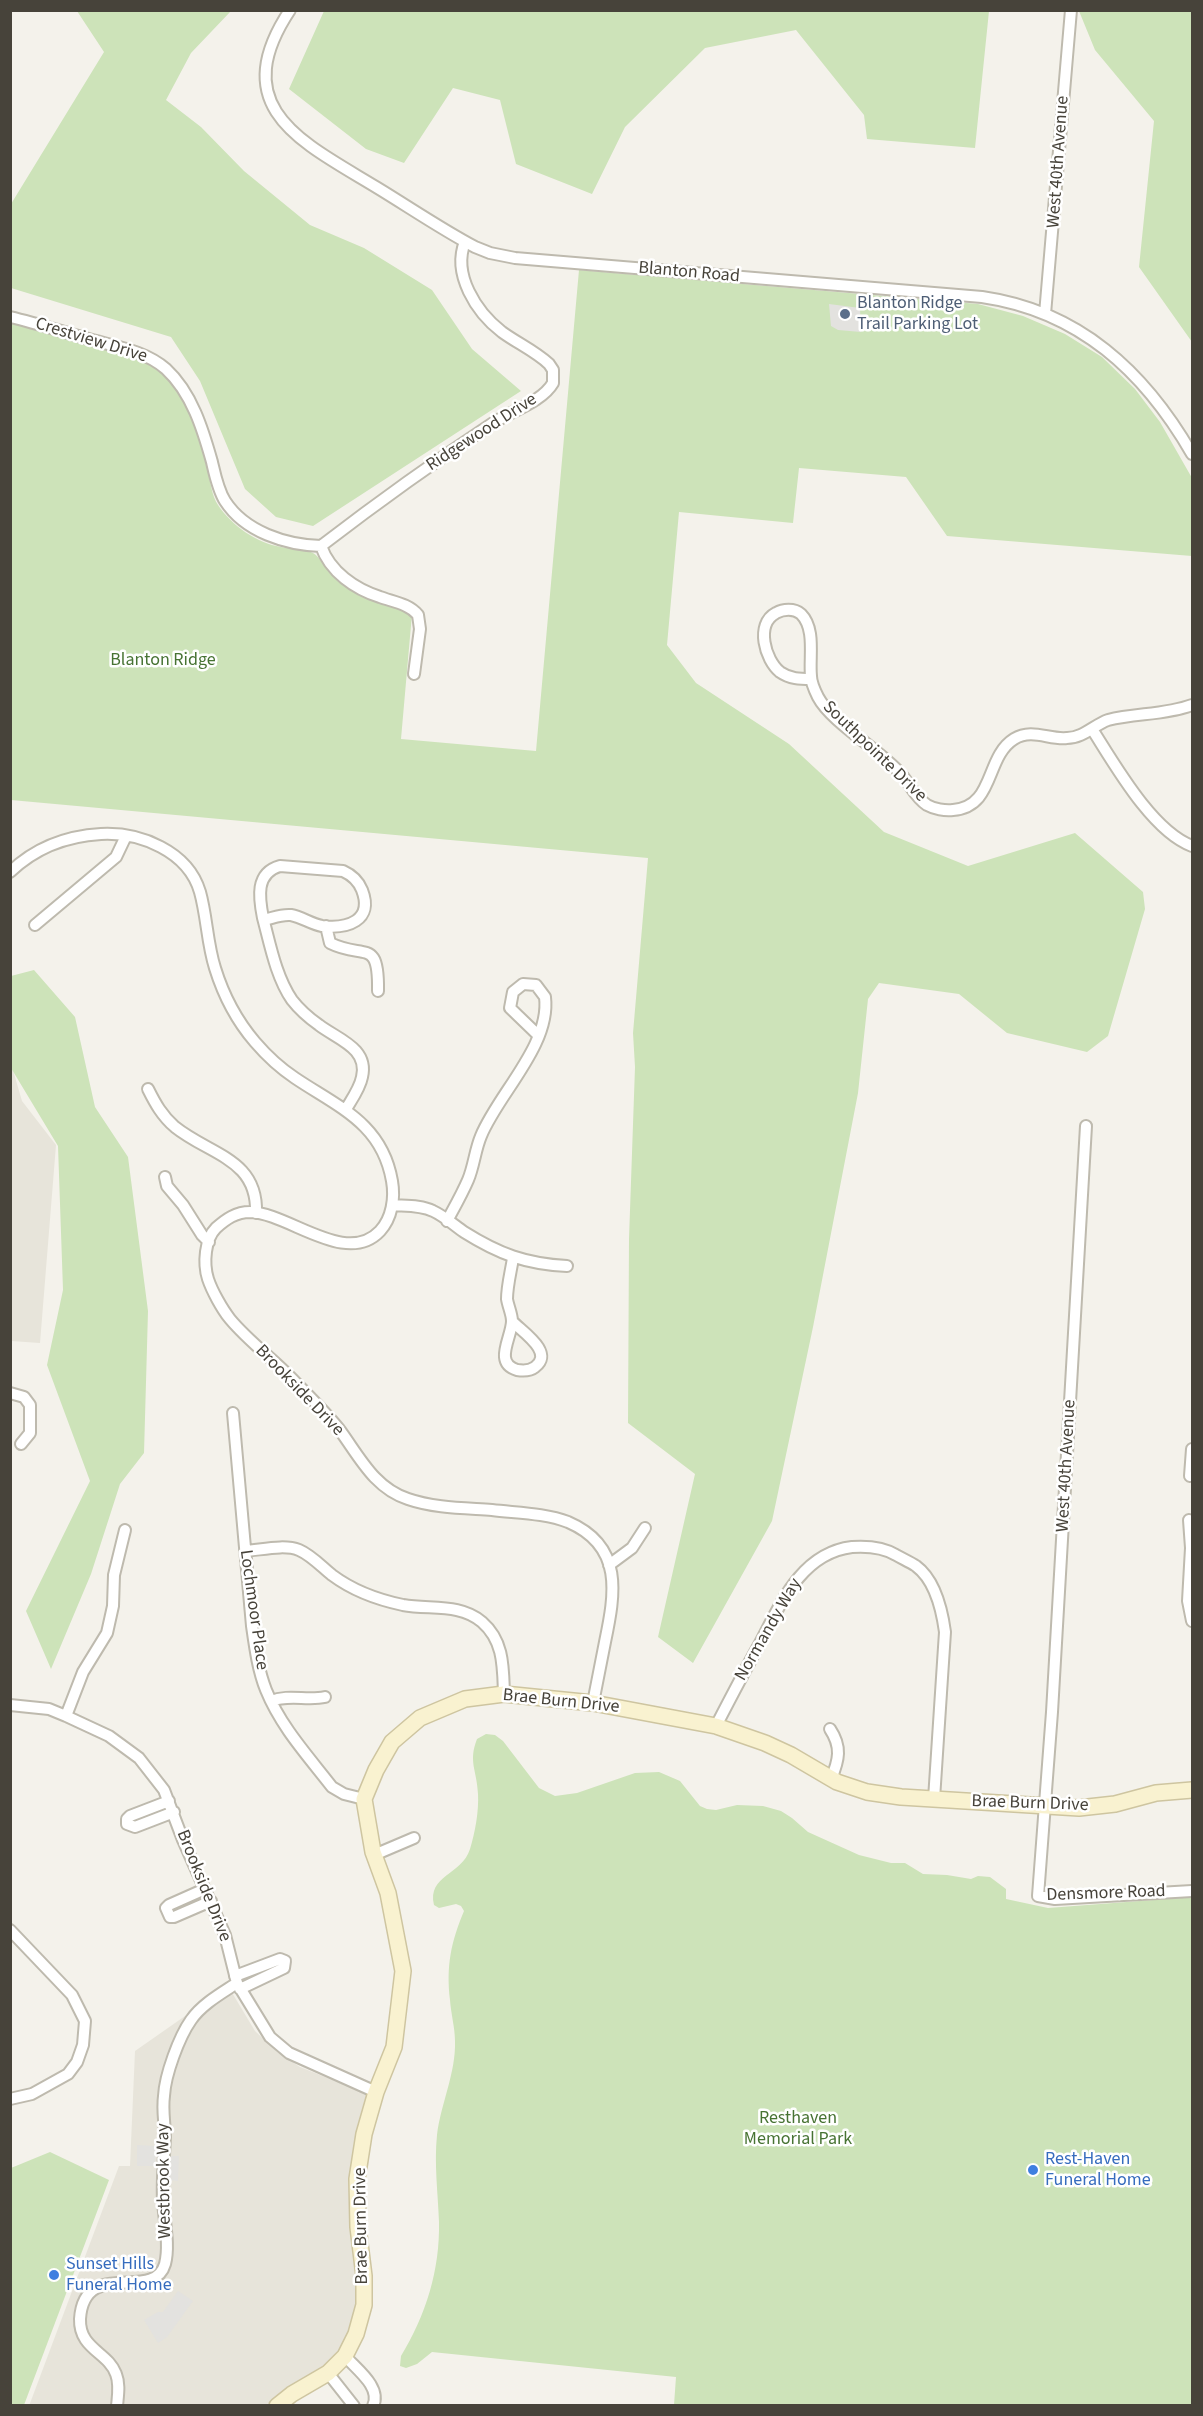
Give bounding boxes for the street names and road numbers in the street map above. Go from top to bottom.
street label: West 40th Avenue [1044,95,1074,229]
street label: Blanton Road [637,258,741,288]
street label: Crestview Drive [32,314,150,368]
street label: Ridgewood Drive [423,389,541,477]
street label: Southpointe Drive [817,697,931,807]
street label: Brookside Drive [250,1341,348,1441]
street label: West 40th Avenue [1053,1399,1081,1533]
street label: Lochmoor Place [234,1548,272,1672]
street label: Normandy Way [731,1575,807,1685]
street label: Brae Burn Drive [502,1685,620,1719]
street label: Brae Burn Drive [971,1791,1089,1817]
street label: Brookside Drive [171,1827,235,1945]
street label: Densmore Road [1046,1881,1166,1907]
street label: Westbrook Way [153,2123,177,2239]
street label: Brae Burn Drive [350,2167,374,2285]

